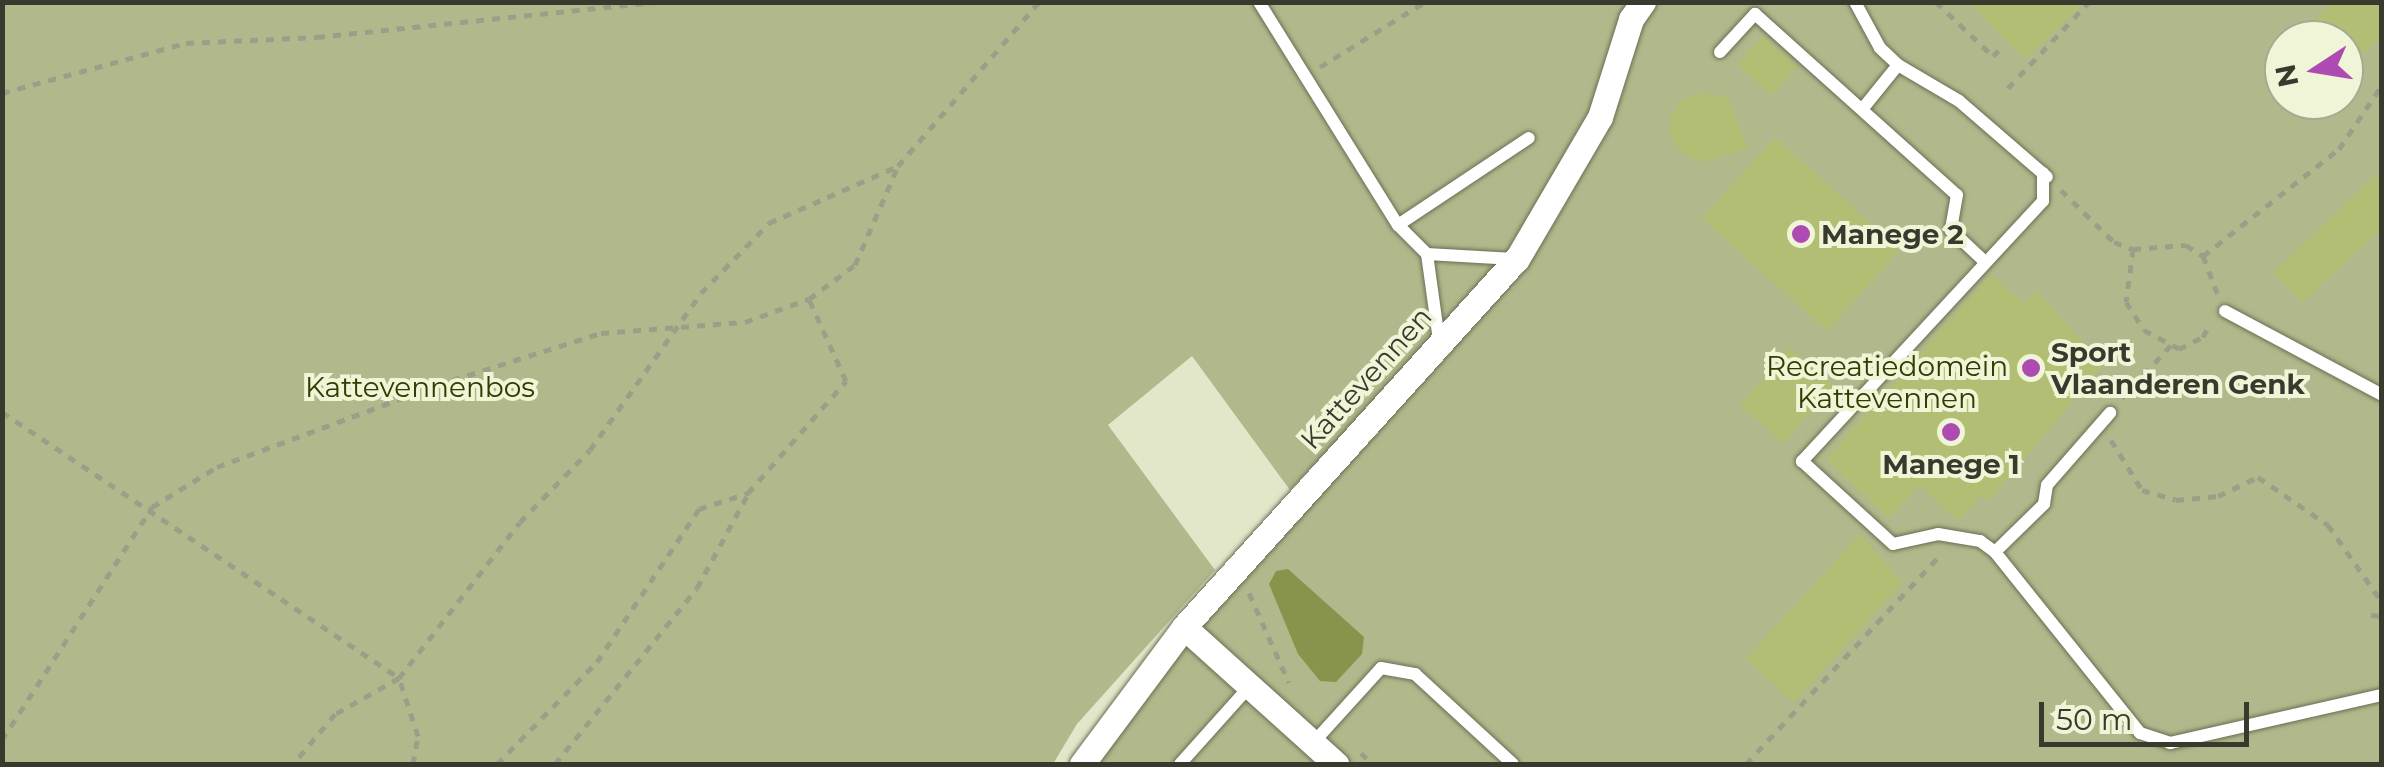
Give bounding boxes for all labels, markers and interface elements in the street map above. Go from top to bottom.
north arrow [2264,20,2364,120]
text: N [2268,61,2306,90]
place label: Manege 2 [1821,217,1964,251]
marker: Manege 2 [1790,223,1812,245]
street label: Kattevennen [1293,300,1439,456]
place label: Sport Vlaanderen Genk [2051,335,2305,401]
park label: Recreatiedomein Kattevennen [1766,349,2008,415]
marker: Sport Vlaanderen Genk [2020,357,2042,379]
park label: Kattevennenbos [305,370,535,404]
marker: Manege 1 [1940,421,1962,443]
place label: Manege 1 [1882,447,2020,481]
scale bar [2044,682,2254,744]
text: 50 m [2056,701,2133,738]

